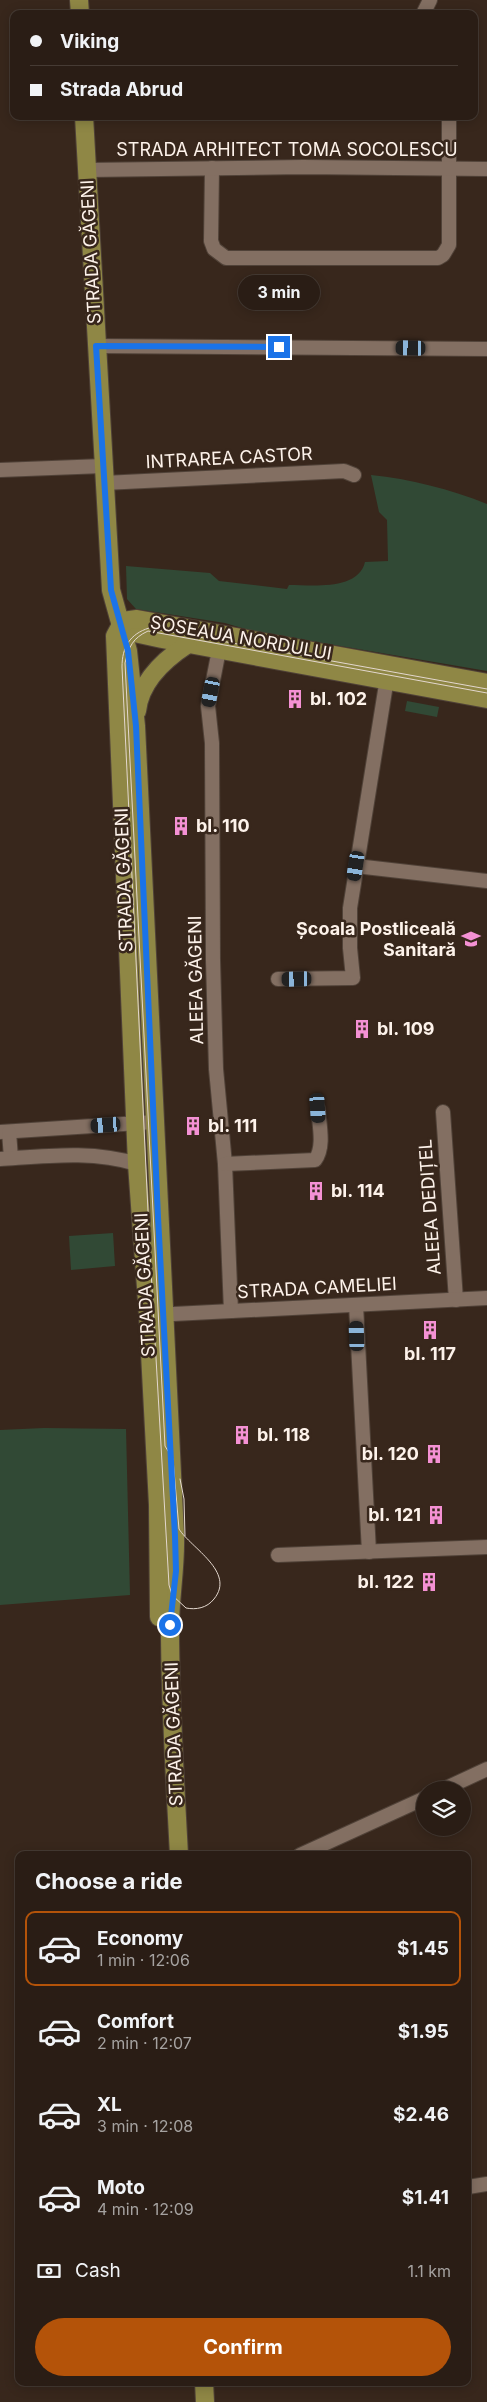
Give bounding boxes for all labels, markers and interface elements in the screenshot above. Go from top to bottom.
text: Viking [60,30,119,53]
text: Strada Abrud [60,78,183,101]
street label: STRADA ARHITECT TOMA SOCOLESCU [116,139,458,160]
street label: STRADA GĂGENI [75,179,105,325]
callout: 3 min [238,274,320,310]
text: 3 min [257,282,301,302]
route end [268,336,290,358]
car [395,340,426,356]
street label: INTRAREA CASTOR [145,443,313,472]
street label: ȘOSEAUA NORDULUI [148,611,334,665]
car [200,676,221,708]
building icon: bl. 102 [284,688,306,710]
place label: bl. 102 [310,688,367,709]
street label: STRADA GĂGENI [109,807,137,953]
building icon: bl. 110 [170,815,192,837]
place label: bl. 110 [196,815,250,836]
car [346,850,365,882]
street label: ALEEA GĂGENI [183,915,207,1045]
place label: Școala Postliceală Sanitară [296,918,456,960]
school or university icon: Școala Postliceală Sanitară [460,928,482,950]
car [281,971,312,987]
building icon: bl. 109 [351,1018,373,1040]
place label: bl. 109 [377,1018,435,1039]
car [309,1093,326,1123]
building icon: bl. 111 [182,1115,204,1137]
place label: bl. 111 [208,1115,257,1136]
car [90,1116,121,1134]
street label: ALEEA DEDIȚEL [414,1138,446,1276]
building icon: bl. 114 [305,1180,327,1202]
place label: bl. 114 [331,1180,385,1201]
street label: STRADA GĂGENI [129,1212,159,1358]
street label: STRADA CAMELIEI [237,1273,397,1302]
building icon: bl. 117 [419,1319,441,1341]
car [348,1321,365,1351]
place label: bl. 117 [404,1343,456,1364]
building icon: bl. 118 [231,1424,253,1446]
place label: bl. 118 [257,1424,310,1445]
place label: bl. 120 [362,1443,419,1464]
building icon: bl. 120 [423,1443,445,1465]
place label: bl. 121 [368,1504,421,1525]
building icon: bl. 121 [425,1504,447,1526]
place label: bl. 122 [358,1571,414,1592]
building icon: bl. 122 [418,1571,440,1593]
route start [159,1614,181,1636]
street label: STRADA GĂGENI [159,1661,187,1807]
map controls [416,1781,471,1836]
button: layers [416,1781,471,1836]
text: Choose a ride [35,1868,183,1894]
icon: car [37,1926,82,1971]
text: Economy [97,1927,183,1950]
text: $1.45 [397,1937,449,1960]
text: 1 min · 12:06 [97,1950,190,1970]
icon: car [37,2009,82,2054]
text: Comfort [97,2010,174,2033]
text: $1.95 [398,2020,449,2043]
text: 2 min · 12:07 [97,2033,192,2053]
icon: car [37,2092,82,2137]
text: XL [97,2093,122,2116]
text: $2.46 [393,2103,449,2126]
text: 3 min · 12:08 [97,2116,193,2136]
icon: car [37,2175,82,2220]
text: Moto [97,2176,145,2199]
text: $1.41 [402,2186,449,2209]
text: 4 min · 12:09 [97,2199,194,2219]
icon: cash [35,2257,63,2285]
text: Cash [75,2259,121,2282]
text: 1.1 km [407,2261,451,2281]
button: Confirm [35,2318,451,2376]

